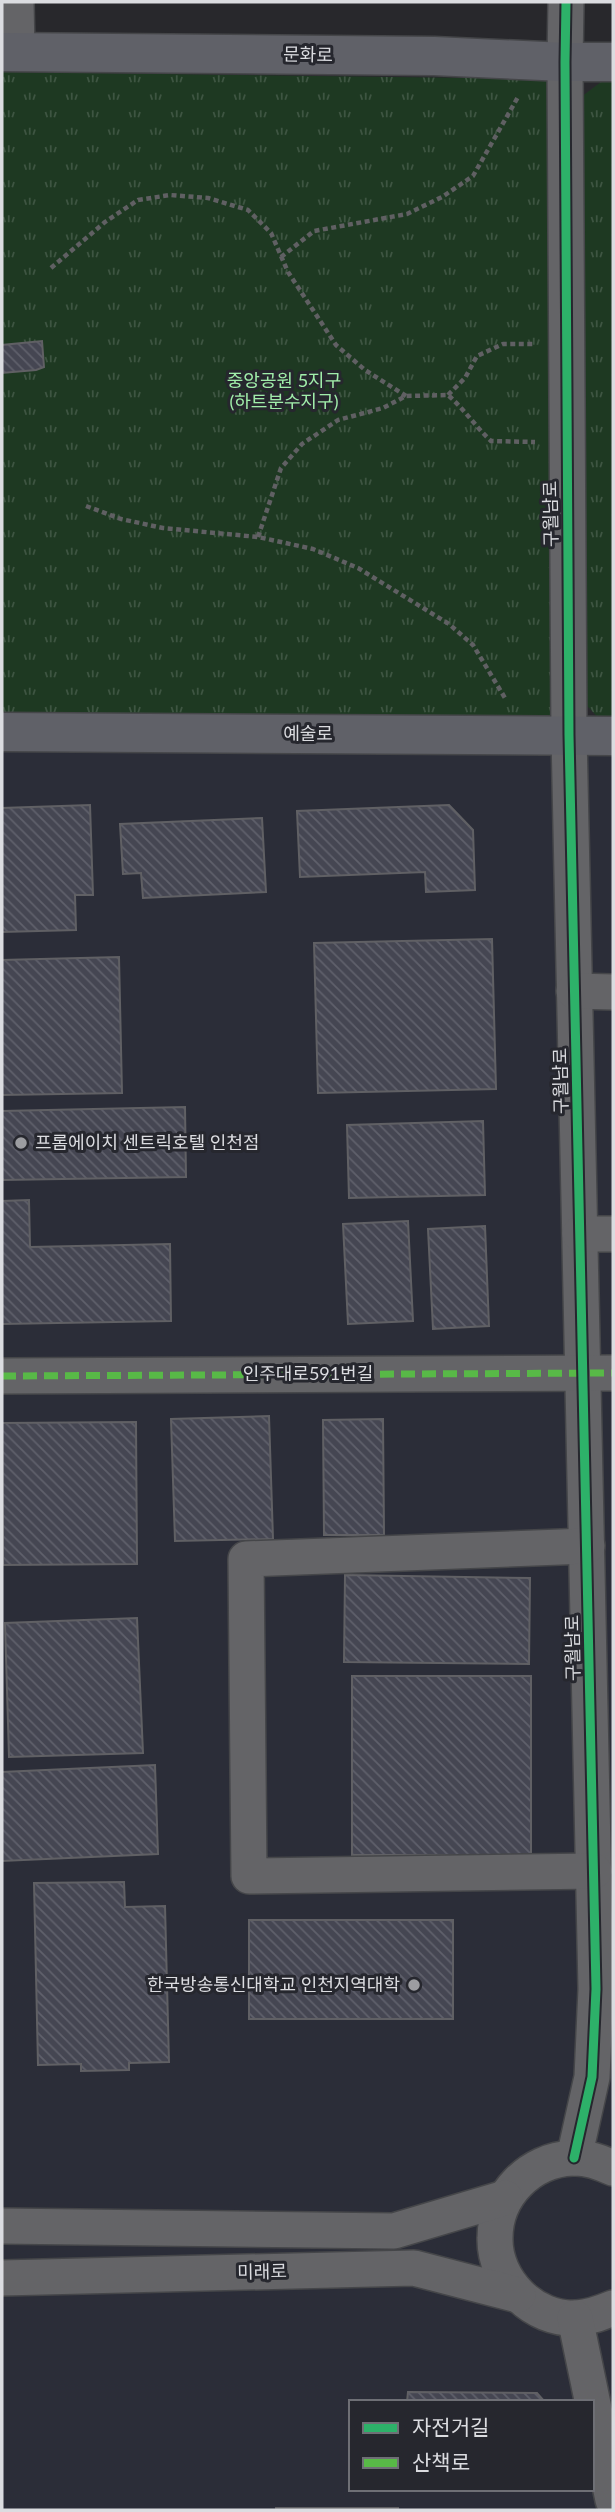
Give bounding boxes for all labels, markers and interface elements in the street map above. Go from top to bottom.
street label: 문화로 [283,43,333,65]
park label: 중앙공원 5지구 (하트분수지구) [227,369,341,412]
street label: 구월남로 [538,481,562,547]
street label: 예술로 [283,722,333,744]
street label: 구월남로 [548,1048,572,1114]
place label: 프롬에이치 센트릭호텔 인천점 [35,1131,260,1153]
marker: 프롬에이치 센트릭호텔 인천점 [13,1135,29,1151]
street label: 인주대로591번길 [243,1362,373,1384]
street label: 구월남로 [560,1615,584,1681]
place label: 한국방송통신대학교 인천지역대학 [147,1973,400,1995]
marker: 한국방송통신대학교 인천지역대학 [406,1977,422,1993]
street label: 미래로 [237,2260,287,2282]
legend [349,2400,594,2491]
text: 자전거길 [412,2414,489,2439]
text: 산책로 [412,2449,470,2474]

